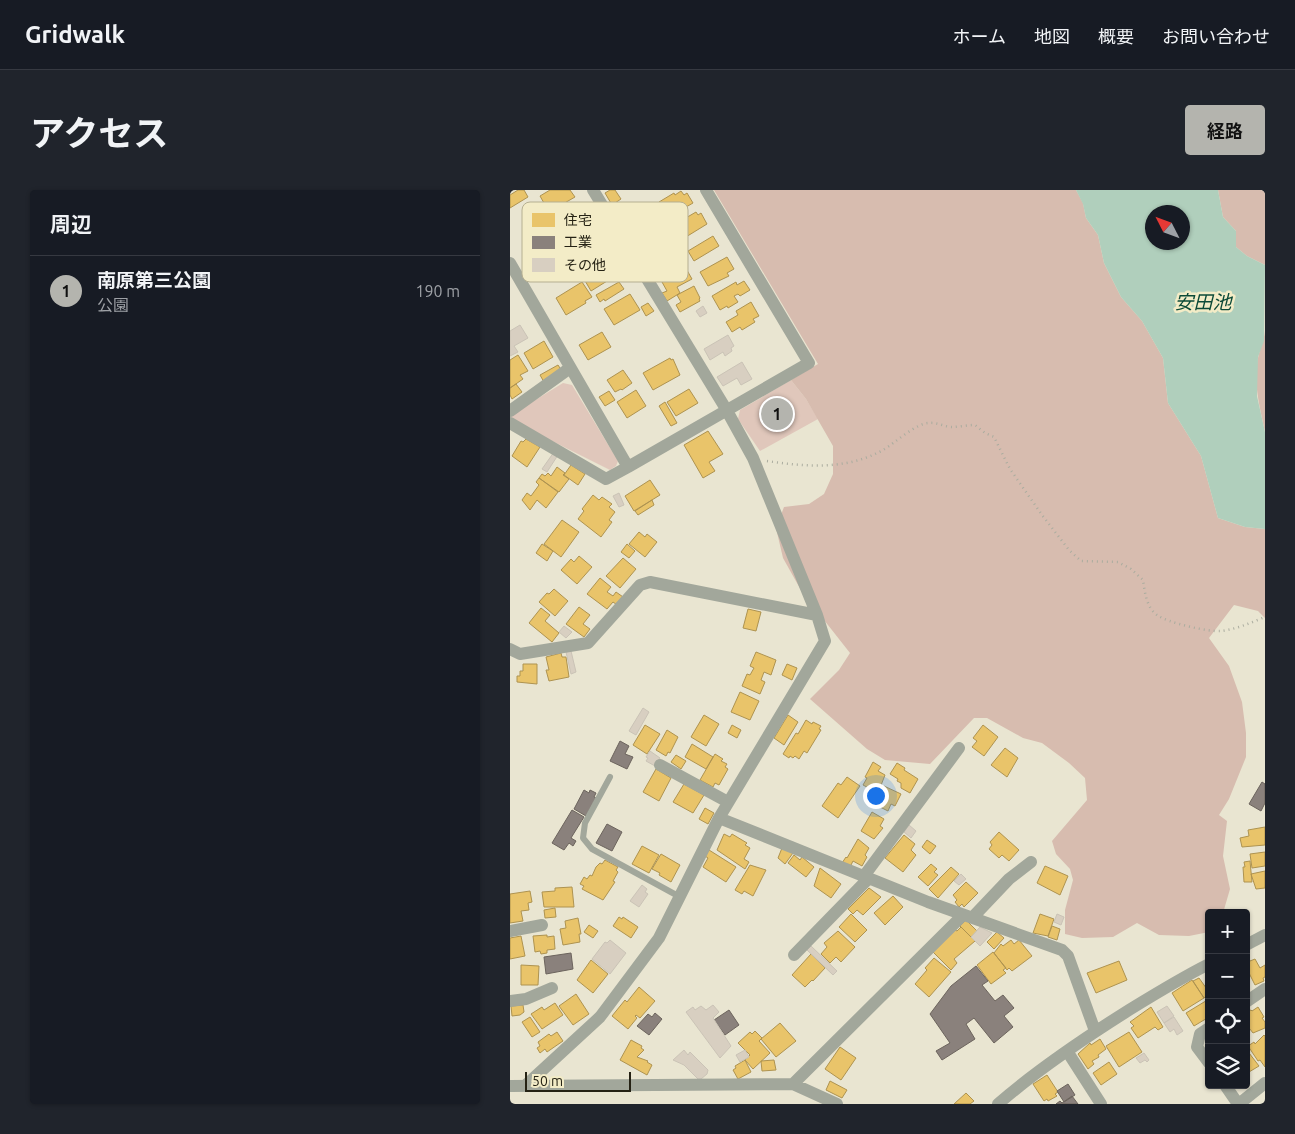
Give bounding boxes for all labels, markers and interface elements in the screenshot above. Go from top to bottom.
text: Gridwalk [25,21,125,48]
text: ホーム [953,26,1006,46]
text: 地図 [1034,26,1070,46]
text: 概要 [1098,26,1134,46]
text: お問い合わせ [1162,26,1270,46]
button: 経路 [1185,105,1265,155]
text: アクセス [30,113,168,153]
legend [522,202,688,282]
north arrow [1145,205,1190,250]
text: 周辺 [50,212,92,236]
text: 住宅 [564,212,592,228]
text: 工業 [564,234,592,250]
text: その他 [564,257,606,273]
text: 南原第三公園 [97,269,211,291]
text: 1 [61,282,71,300]
text: 190 m [415,282,460,300]
water label: 安田池 [1174,291,1233,313]
text: 公園 [97,296,129,314]
pin: 1 [761,395,793,433]
your location [863,783,889,809]
map controls [1205,909,1250,1089]
button: + [1205,909,1250,954]
button: − [1205,954,1250,999]
button: locate [1205,999,1250,1044]
button: layers [1205,1044,1250,1089]
scale bar [525,1069,631,1092]
text: 50 m [532,1073,563,1089]

